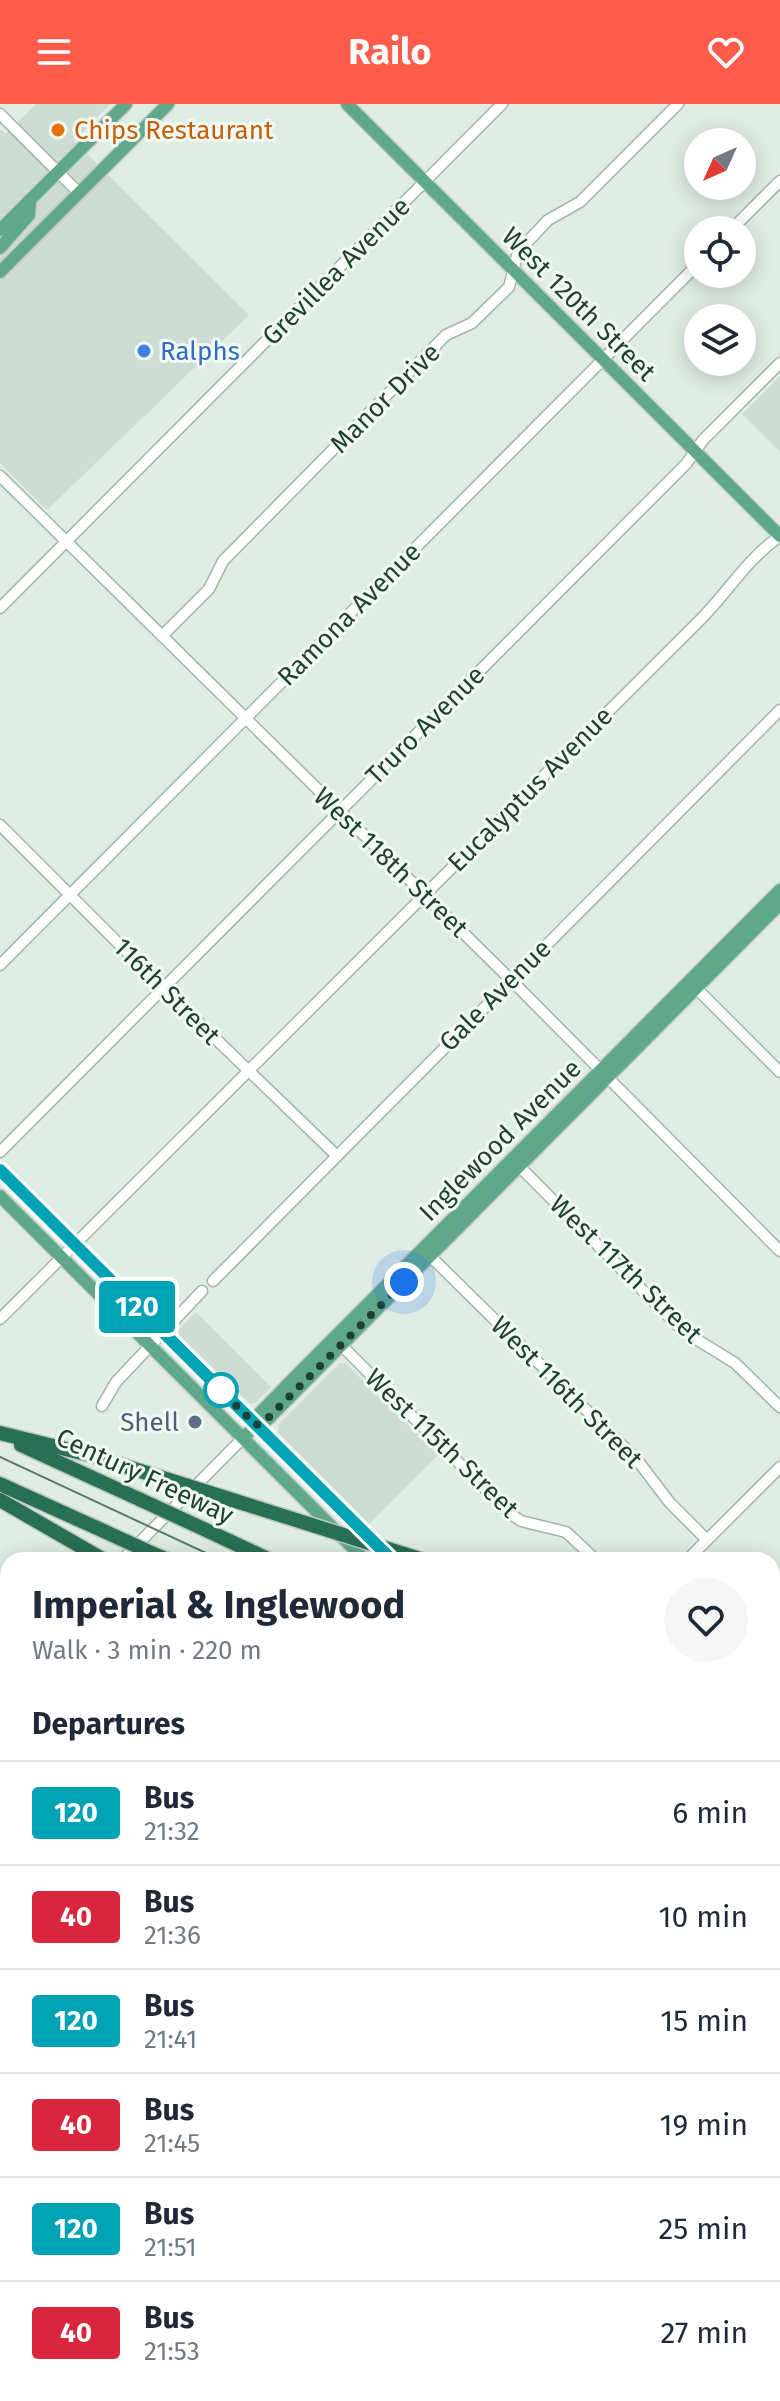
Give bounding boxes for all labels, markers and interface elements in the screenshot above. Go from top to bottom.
icon: menu [32,30,76,74]
text: Railo [348,30,432,74]
icon: heart [704,30,748,74]
place label: Chips Restaurant [74,115,274,146]
marker: Chips Restaurant [49,121,67,139]
north arrow [684,128,756,200]
map controls [684,128,756,376]
street label: Grevillea Avenue [256,191,417,352]
button: locate [684,216,756,288]
street label: West 120th Street [495,221,662,388]
button: layers [684,304,756,376]
place label: Ralphs [160,336,240,367]
street label: Manor Drive [324,337,447,460]
marker: Ralphs [135,342,153,360]
street label: Ramona Avenue [271,536,427,692]
street label: Truro Avenue [359,659,491,791]
street label: Eucalyptus Avenue [442,701,619,878]
street label: West 118th Street [307,781,475,944]
street label: 116th Street [107,932,227,1052]
street label: Gale Avenue [433,933,558,1058]
street label: Inglewood Avenue [413,1053,588,1228]
street label: West 117th Street [543,1189,709,1350]
your location [384,1262,424,1302]
line badge: 120 [91,1281,183,1333]
text: 120 [115,1290,159,1323]
street label: West 116th Street [484,1310,649,1475]
street label: West 115th Street [359,1362,525,1525]
unlabelled marker [204,1373,238,1407]
place label: Shell [120,1407,179,1438]
marker: Shell [186,1413,204,1431]
street label: Century Freeway [51,1422,239,1531]
button: heart [664,1578,748,1662]
text: Imperial & Inglewood [32,1582,405,1628]
text: Walk · 3 min · 220 m [32,1635,262,1666]
text: Departures [32,1706,185,1742]
text: Bus [144,1780,194,1816]
text: 6 min [672,1795,748,1831]
text: 120 [54,1796,98,1829]
text: 21:32 [144,1816,200,1847]
text: Bus [144,1884,194,1920]
text: 10 min [659,1899,748,1935]
text: 40 [60,1900,92,1933]
text: 21:36 [144,1920,201,1951]
text: Bus [144,1988,194,2024]
text: 15 min [660,2003,748,2039]
text: 120 [54,2004,98,2037]
text: 21:41 [144,2024,197,2055]
text: Bus [144,2092,194,2128]
text: 19 min [660,2107,748,2143]
text: 40 [60,2108,92,2141]
text: 21:45 [144,2128,200,2159]
text: Bus [144,2196,194,2232]
text: 25 min [658,2211,748,2247]
text: 120 [54,2212,98,2245]
text: 21:51 [144,2232,197,2263]
text: Bus [144,2300,194,2336]
text: 27 min [660,2315,748,2351]
text: 40 [60,2316,92,2349]
text: 21:53 [144,2336,200,2367]

